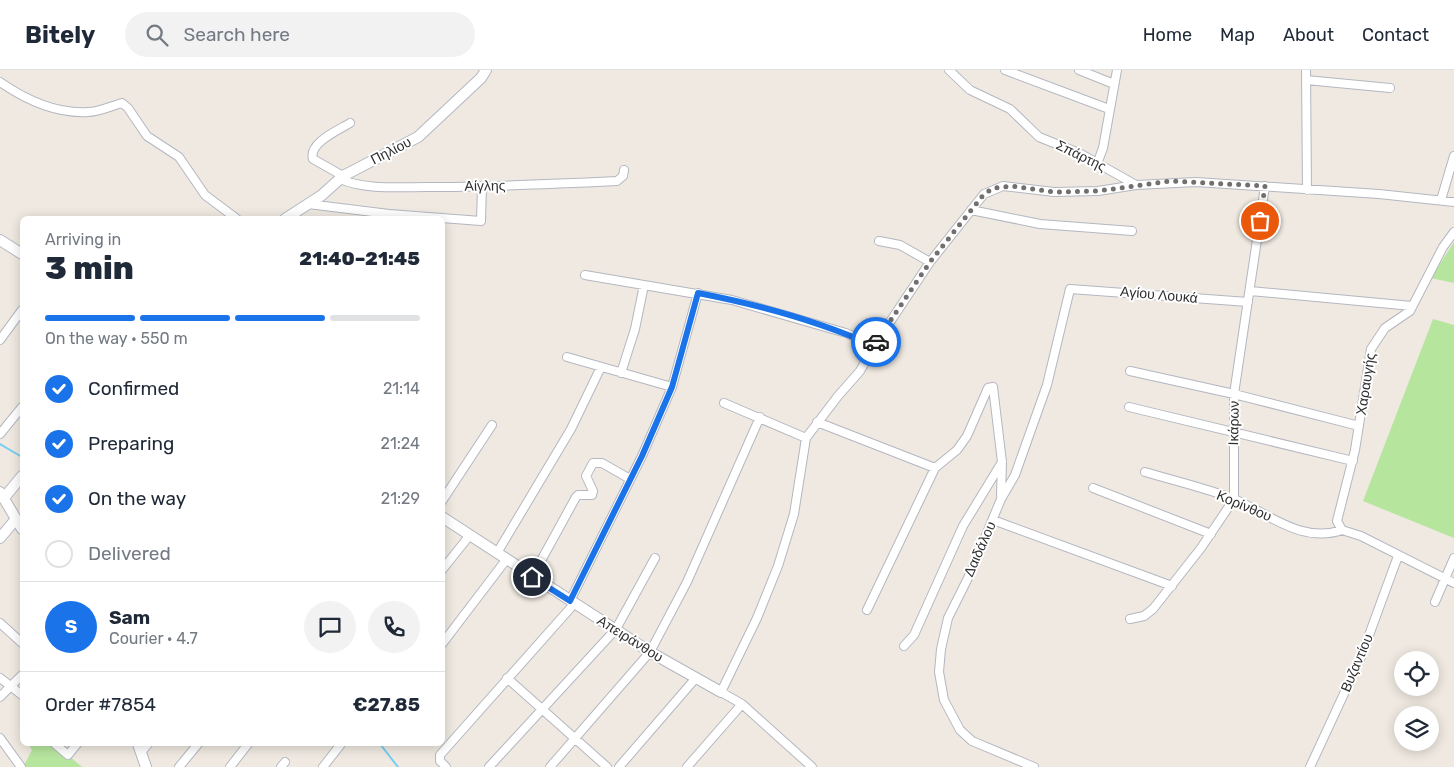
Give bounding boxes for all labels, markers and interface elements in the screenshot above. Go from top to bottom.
search box [125,12,475,57]
text: Bitely [25,21,95,49]
icon: search [143,21,171,49]
text: Search here [183,23,290,46]
text: Home [1143,24,1192,46]
text: Map [1220,24,1255,46]
text: About [1283,24,1334,46]
text: Contact [1362,24,1429,46]
street label: Πηλίου [368,134,414,168]
street label: Σπάρτης [1053,137,1109,175]
street label: Αίγλης [464,177,506,195]
pin [1239,200,1281,242]
icon: bag [1246,207,1274,235]
text: Arriving in [45,230,121,249]
text: 21:40–21:45 [299,247,420,270]
text: 3 min [45,249,134,287]
street label: Αγίου Λουκά [1120,283,1198,307]
courier [851,317,901,367]
icon: car [862,328,890,356]
text: On the way · 550 m [45,329,188,348]
street label: Χαραυγής [1353,351,1379,416]
icon: check [45,375,73,403]
text: Confirmed [88,377,179,400]
text: 21:14 [383,379,420,398]
street label: Ικάρων [1225,400,1243,446]
icon: check [45,430,73,458]
text: Preparing [88,432,174,455]
text: 21:24 [380,434,420,453]
icon: check [45,485,73,513]
text: On the way [88,487,186,510]
street label: Κορίνθου [1214,487,1274,525]
text: 21:29 [381,489,420,508]
street label: Δαιδάλου [960,519,1000,579]
text: Delivered [88,542,171,565]
pin [511,556,553,598]
icon: home [518,563,546,591]
button: chat [304,601,356,653]
button: phone [368,601,420,653]
text: Sam [109,606,150,629]
street label: Απειράνθου [594,612,666,666]
text: S [65,615,77,638]
text: Courier · 4.7 [109,629,198,648]
street label: Βυζαντίου [1337,631,1377,695]
map controls [1394,651,1439,751]
button: locate [1394,651,1439,696]
text: Order #7854 [45,693,156,716]
text: €27.85 [352,693,420,716]
button: layers [1394,706,1439,751]

